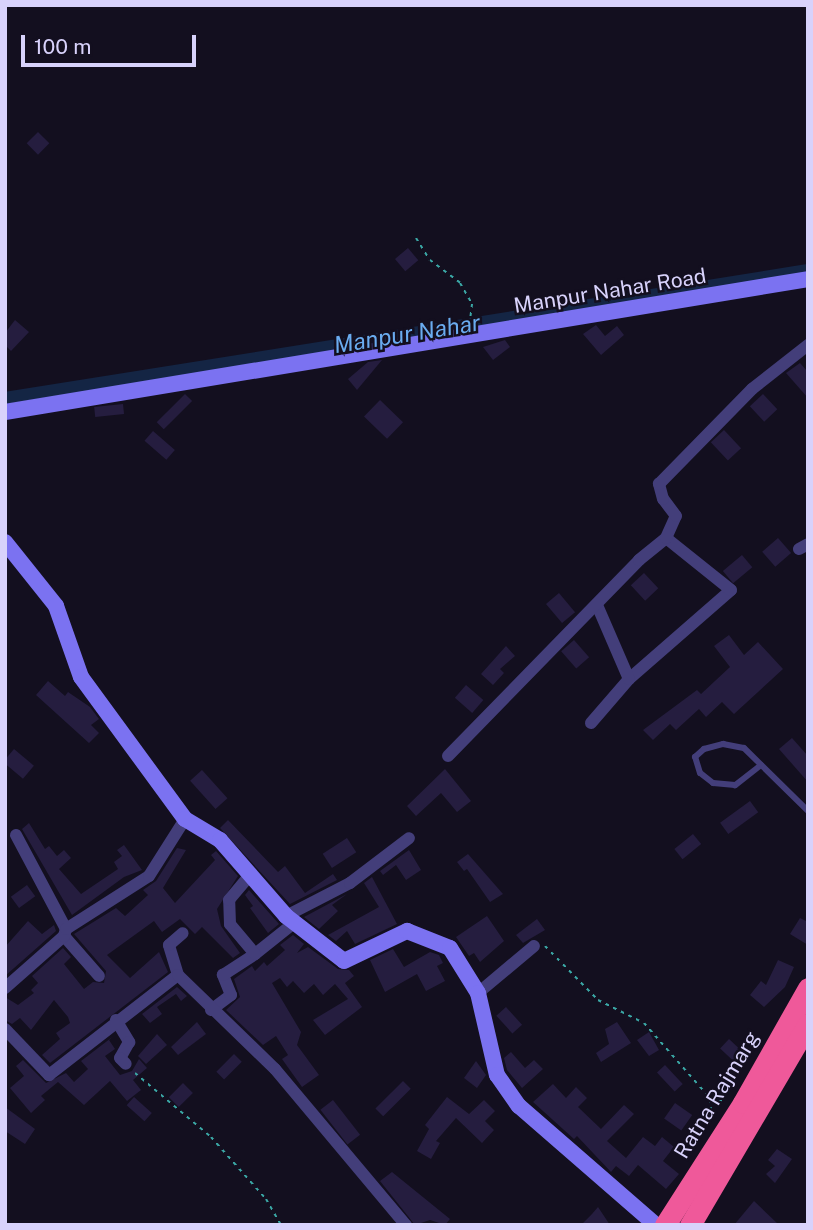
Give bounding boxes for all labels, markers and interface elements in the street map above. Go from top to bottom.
scale bar [24,21,200,65]
text: 100 m [34,34,91,59]
street label: Manpur Nahar Road [512,263,708,319]
water label: Manpur Nahar [332,309,482,359]
street label: Ratna Rajmarg [669,1027,765,1163]

